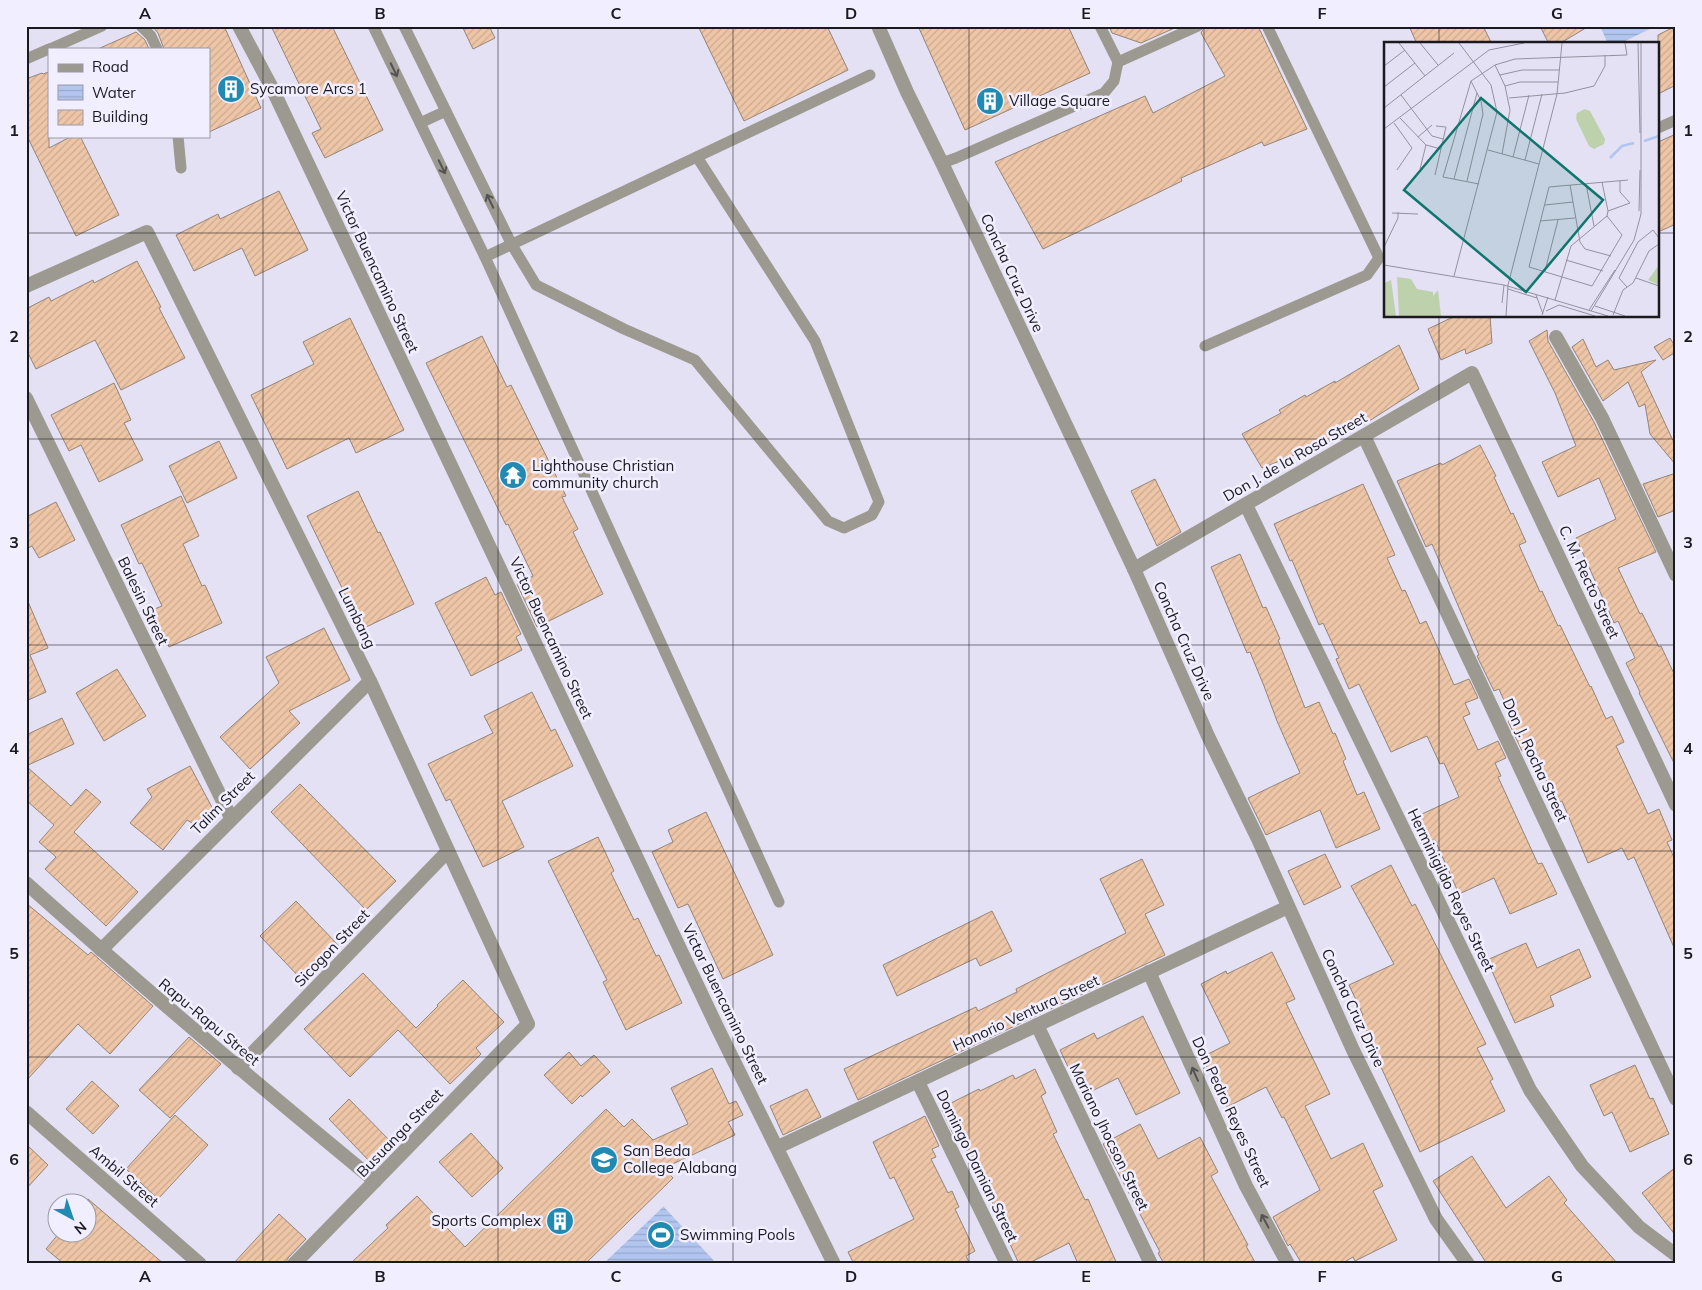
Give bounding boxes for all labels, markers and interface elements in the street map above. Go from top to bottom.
text: A [139,3,151,23]
text: B [374,3,386,23]
text: C [611,3,622,23]
text: D [845,3,857,23]
text: E [1081,3,1091,23]
text: F [1317,3,1327,23]
text: G [1551,3,1563,23]
inset map [1384,42,1660,318]
legend [48,48,210,138]
text: Road [92,57,129,76]
one-way arrow [390,62,400,77]
building icon: Sycamore Arcs 1 [216,74,246,104]
place label: Sycamore Arcs 1 [250,79,367,98]
text: Water [92,83,136,102]
building icon: Village Square [975,86,1005,116]
place label: Village Square [1009,91,1110,110]
text: Building [92,107,148,126]
text: 1 [9,120,19,140]
text: 1 [1683,120,1693,140]
one-way arrow [437,159,447,174]
street label: Victor Buencamino Street [332,188,423,356]
one-way arrow [485,194,494,209]
street label: Concha Cruz Drive [977,211,1048,335]
text: 2 [9,326,19,346]
text: 2 [1683,326,1693,346]
street label: Don J. de la Rosa Street [1220,408,1370,505]
place label: Lighthouse Christian community church [532,456,674,492]
temple icon: Lighthouse Christian community church [498,460,528,490]
street label: C. M. Recto Street [1555,522,1624,641]
text: 3 [9,532,19,552]
text: 3 [1683,532,1693,552]
street label: Balesin Street [114,553,173,648]
street label: Victor Buencamino Street [506,554,597,722]
street label: Concha Cruz Drive [1150,578,1219,703]
street label: Lumbang [335,584,380,651]
street label: Don J. Rocha Street [1499,695,1572,824]
text: 4 [9,738,19,758]
text: 4 [1683,738,1693,758]
street label: Talim Street [187,767,259,839]
street label: Herminigildo Reyes Street [1404,805,1499,974]
street label: Sicogon Street [290,905,373,990]
street label: Victor Buencamino Street [678,920,773,1087]
text: 5 [9,943,19,963]
text: 5 [1683,943,1693,963]
street label: Concha Cruz Drive [1318,946,1389,1070]
street label: Honorio Ventura Street [950,970,1102,1055]
street label: Rapu-Rapu Street [155,974,264,1069]
street label: Don Pedro Reyes Street [1188,1033,1275,1190]
street label: Mariano Jhocson Street [1066,1060,1153,1213]
one-way arrow [1190,1067,1200,1082]
street label: Busuanga Street [352,1084,447,1181]
street label: Domingo Damian Street [932,1087,1023,1245]
street label: Ambil Street [86,1140,163,1211]
place label: San Beda College Alabang [623,1141,737,1177]
school or university icon: San Beda College Alabang [589,1145,619,1175]
text: 6 [9,1149,19,1169]
text: 6 [1683,1149,1693,1169]
north arrow [48,1192,98,1242]
building icon: Sports Complex [545,1206,575,1236]
place label: Sports Complex [431,1211,541,1230]
one-way arrow [1260,1214,1269,1229]
text: N [71,1218,90,1238]
sports icon: Swimming Pools [646,1220,676,1250]
place label: Swimming Pools [680,1225,795,1244]
text: A [139,1266,151,1286]
text: B [374,1266,386,1286]
text: C [611,1266,622,1286]
text: D [845,1266,857,1286]
text: E [1081,1266,1091,1286]
text: F [1317,1266,1327,1286]
text: G [1551,1266,1563,1286]

